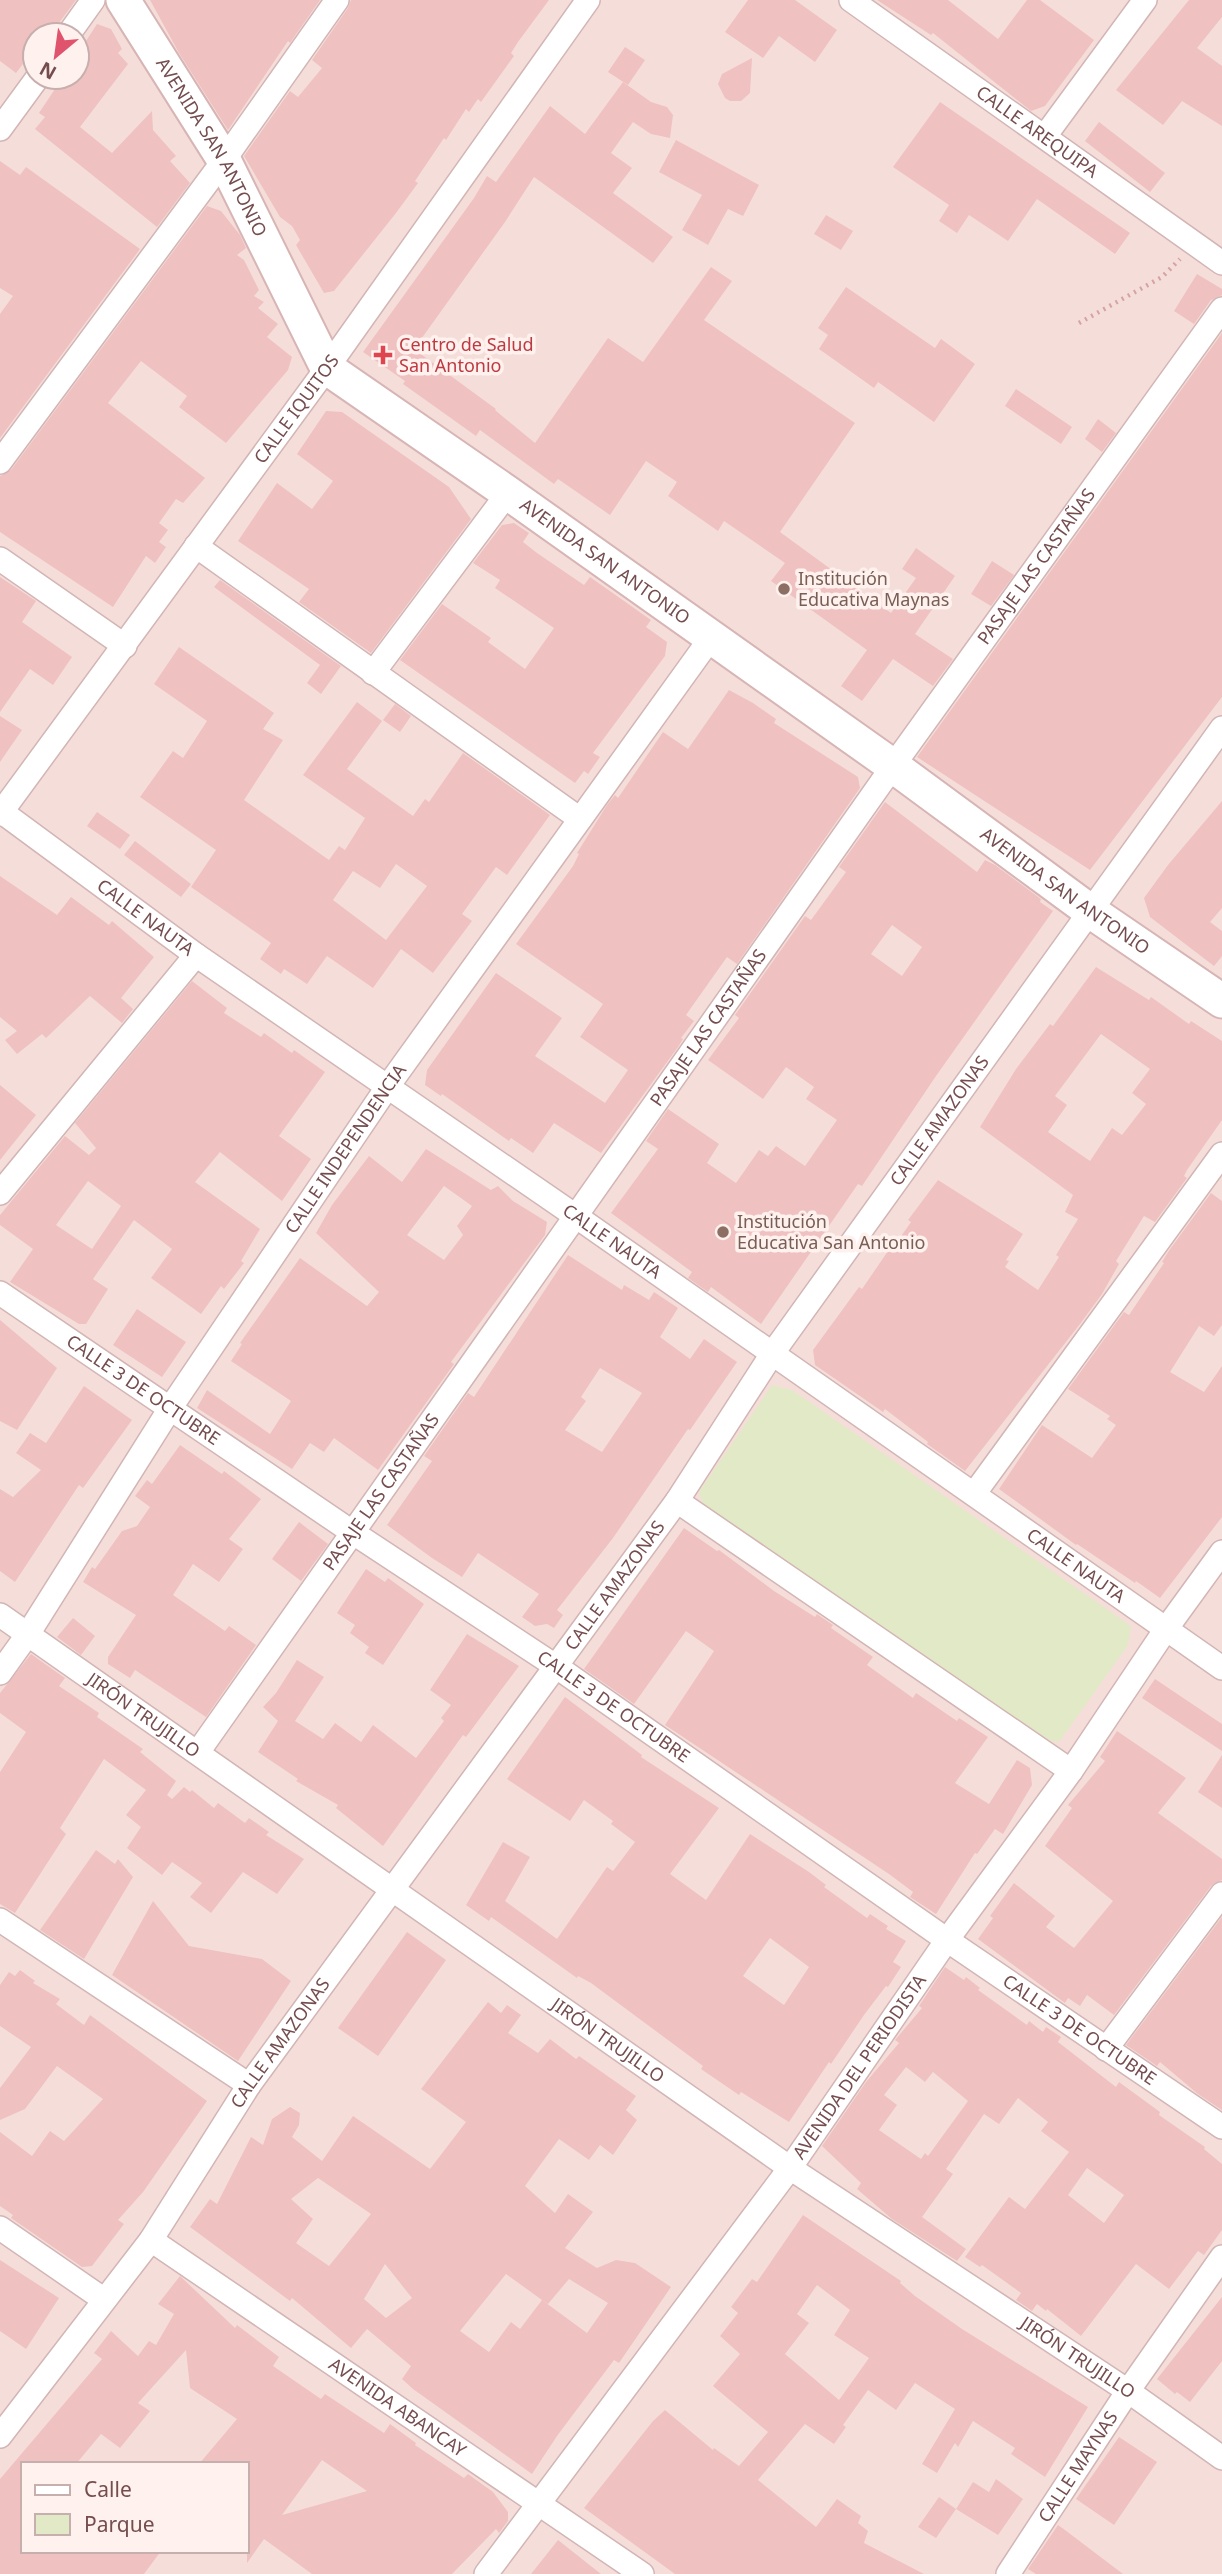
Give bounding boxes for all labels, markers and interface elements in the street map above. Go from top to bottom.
north arrow [21,21,91,91]
street label: AVENIDA SAN ANTONIO [151,53,273,240]
text: N [35,56,61,86]
street label: CALLE AREQUIPA [972,80,1104,183]
place label: Centro de Salud San Antonio [399,332,534,377]
marker: Centro de Salud San Antonio [373,345,393,365]
street label: CALLE IQUITOS [248,349,344,468]
street label: PASAJE LAS CASTAÑAS [971,483,1100,649]
street label: AVENIDA SAN ANTONIO [516,492,695,629]
place label: Institución Educativa Maynas [798,566,949,611]
marker: Institución Educativa Maynas [776,581,792,597]
street label: AVENIDA SAN ANTONIO [976,821,1155,959]
street label: CALLE NAUTA [92,873,200,961]
street label: PASAJE LAS CASTAÑAS [644,944,771,1111]
street label: CALLE AMAZONAS [884,1050,994,1190]
street label: CALLE INDEPENDENCIA [279,1058,411,1238]
street label: CALLE NAUTA [558,1198,667,1284]
place label: Institución Educativa San Antonio [737,1209,925,1254]
marker: Institución Educativa San Antonio [715,1224,731,1240]
street label: CALLE 3 DE OCTUBRE [62,1329,225,1450]
street label: PASAJE LAS CASTAÑAS [317,1408,444,1575]
street label: CALLE AMAZONAS [559,1515,670,1655]
street label: CALLE NAUTA [1022,1522,1131,1608]
street label: CALLE 3 DE OCTUBRE [533,1644,695,1767]
street label: JIRÓN TRUJILLO [81,1666,205,1762]
street label: CALLE 3 DE OCTUBRE [998,1968,1161,2090]
street label: AVENIDA DEL PERIODISTA [787,1969,931,2163]
street label: CALLE AMAZONAS [224,1973,335,2112]
street label: JIRÓN TRUJILLO [546,1991,670,2088]
street label: JIRÓN TRUJILLO [1015,2309,1140,2404]
street label: AVENIDA ABANCAY [325,2352,472,2462]
street label: CALLE MAYNAS [1032,2406,1123,2527]
legend [21,2462,248,2553]
text: Calle [84,2475,132,2503]
text: Parque [84,2510,154,2538]

